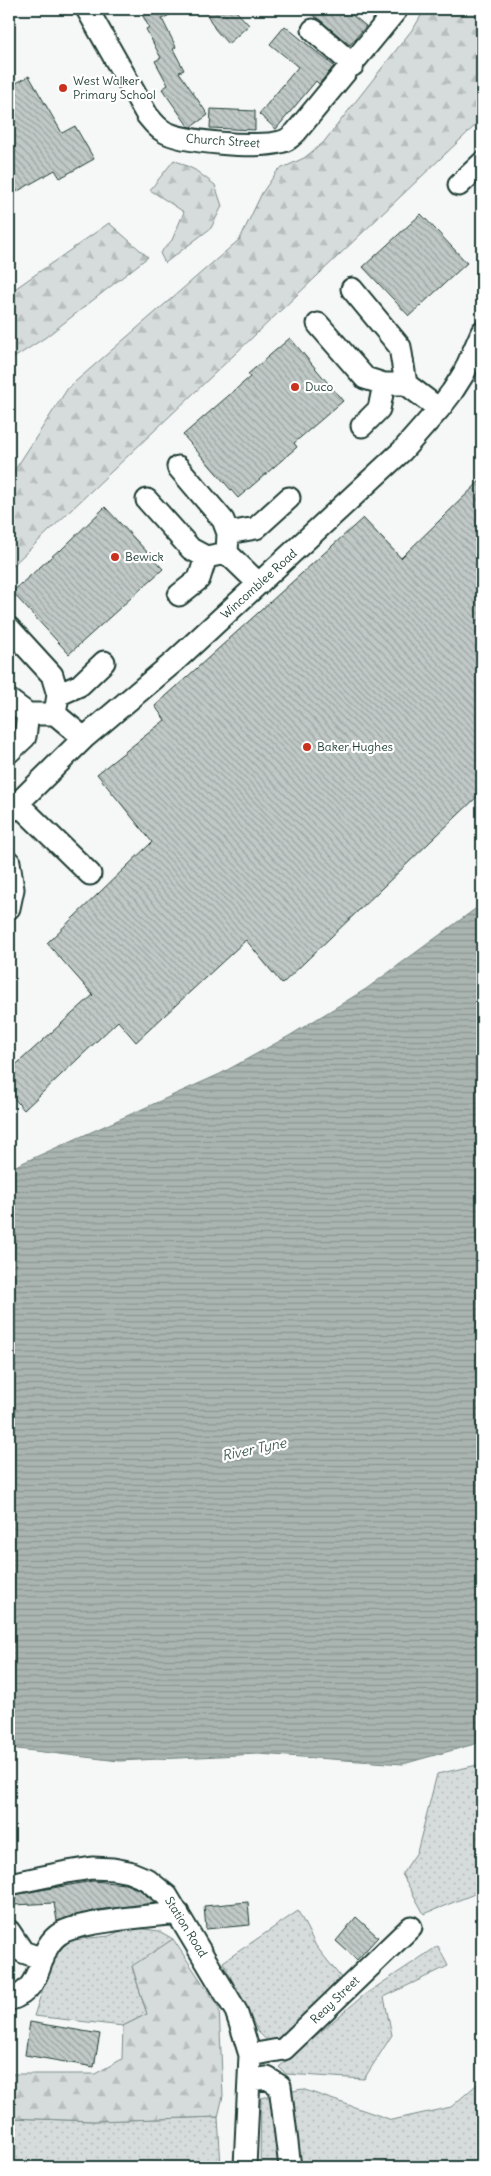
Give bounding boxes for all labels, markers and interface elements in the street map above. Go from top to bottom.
place label: West Walker Primary School [73,73,156,102]
marker: West Walker Primary School [57,82,69,94]
street label: Church Street [185,130,261,151]
place label: Duco [305,379,333,394]
marker: Duco [289,381,301,393]
street label: Wincomblee Road [218,546,300,622]
place label: Bewick [125,549,164,564]
marker: Bewick [109,551,121,563]
place label: Baker Hughes [317,739,393,754]
marker: Baker Hughes [301,741,313,753]
water label: River Tyne [220,1433,289,1465]
street label: Station Road [162,1894,211,1960]
street label: Reay Street [307,1973,362,2027]

